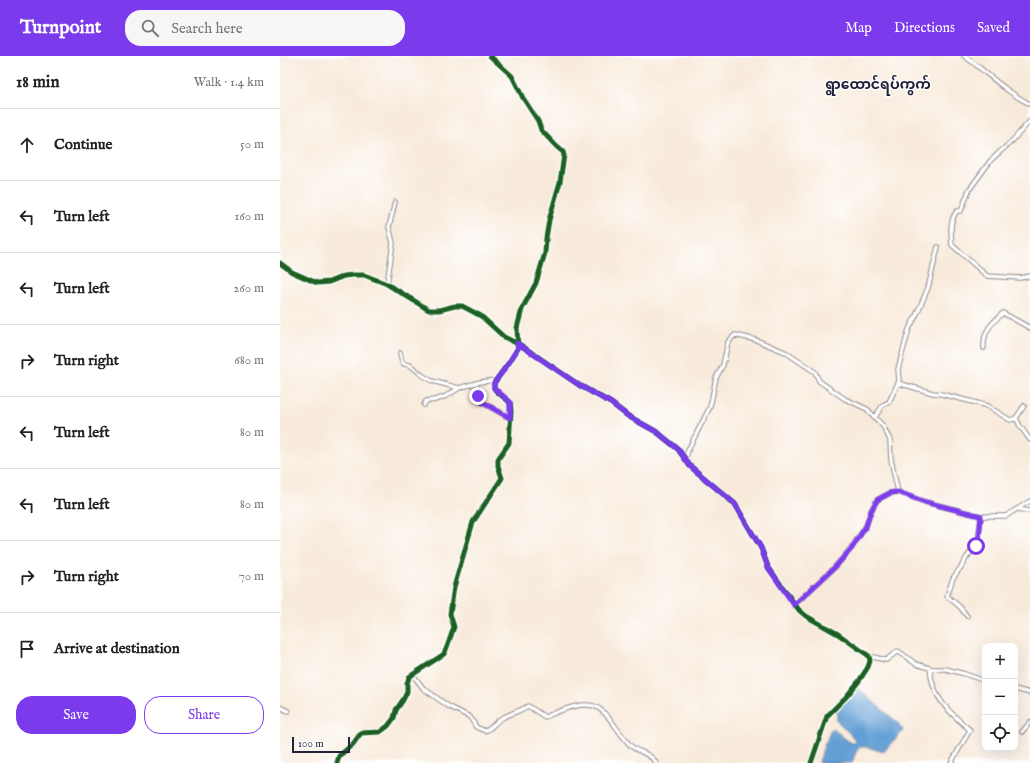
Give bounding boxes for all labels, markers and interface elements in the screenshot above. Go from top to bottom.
search box [125,10,405,46]
text: Turnpoint [20,16,101,40]
icon: search [139,17,161,39]
text: Search here [171,19,243,38]
text: Map [845,19,872,37]
text: Directions [894,19,955,37]
text: Saved [977,19,1010,37]
text: 18 min [16,72,59,93]
text: Walk · 1.4 km [194,74,264,91]
district label: ရွာထောင်ရပ်ကွက် [825,74,931,96]
icon: ahead [16,134,38,156]
text: Continue [54,135,112,154]
text: 50 m [240,136,264,153]
icon: left [16,206,38,228]
text: Turn left [54,207,110,226]
text: 160 m [234,208,264,225]
icon: left [16,278,38,300]
text: Turn left [54,279,110,298]
text: 260 m [233,280,264,297]
icon: right [16,350,38,372]
text: Turn right [54,351,119,370]
text: 680 m [234,352,264,369]
route end [469,387,487,405]
icon: left [16,422,38,444]
text: Turn left [54,423,110,442]
text: 80 m [240,424,264,441]
icon: left [16,494,38,516]
text: Turn left [54,495,110,514]
text: 80 m [240,496,264,513]
route start [967,537,985,555]
icon: right [16,566,38,588]
text: Turn right [54,567,119,586]
text: 70 m [239,568,264,585]
icon: arrive [16,638,38,660]
text: Arrive at destination [54,639,180,658]
map controls [982,643,1018,751]
button: + [982,643,1018,679]
button: − [982,679,1018,715]
button: Save [16,696,136,734]
button: Share [144,696,264,734]
button: locate [982,715,1018,751]
scale bar [292,735,350,754]
text: 100 m [298,737,324,751]

